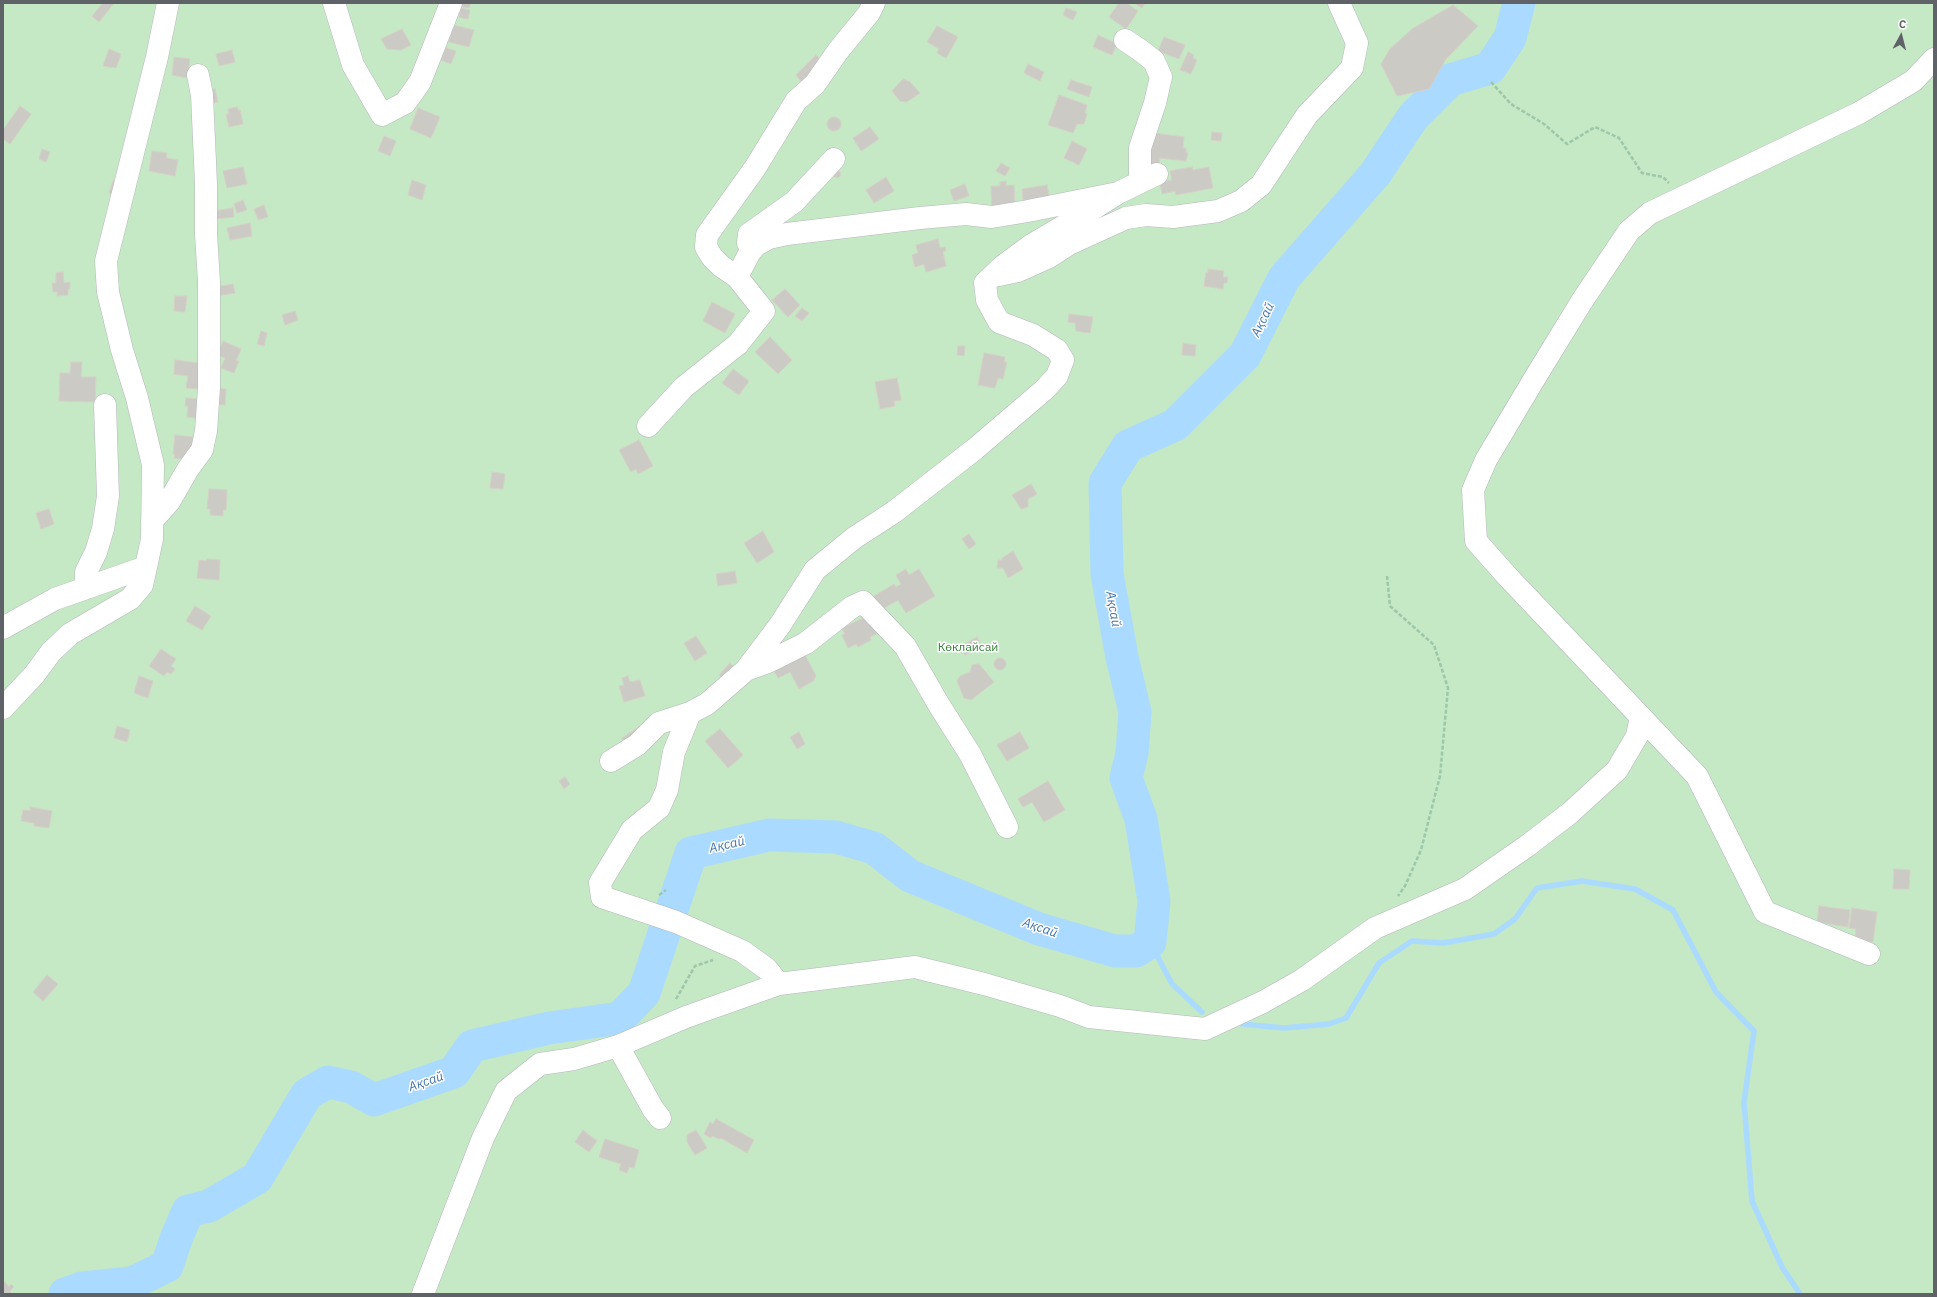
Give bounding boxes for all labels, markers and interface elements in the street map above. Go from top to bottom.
north arrow [1881,16,1921,56]
text: С [1898,17,1907,31]
water label: Ақсай [1248,300,1278,340]
water label: Ақсай [1102,590,1124,628]
park label: Көклайсай [938,641,998,655]
water label: Ақсай [708,833,746,857]
water label: Ақсай [1020,915,1060,941]
water label: Ақсай [406,1069,446,1095]

